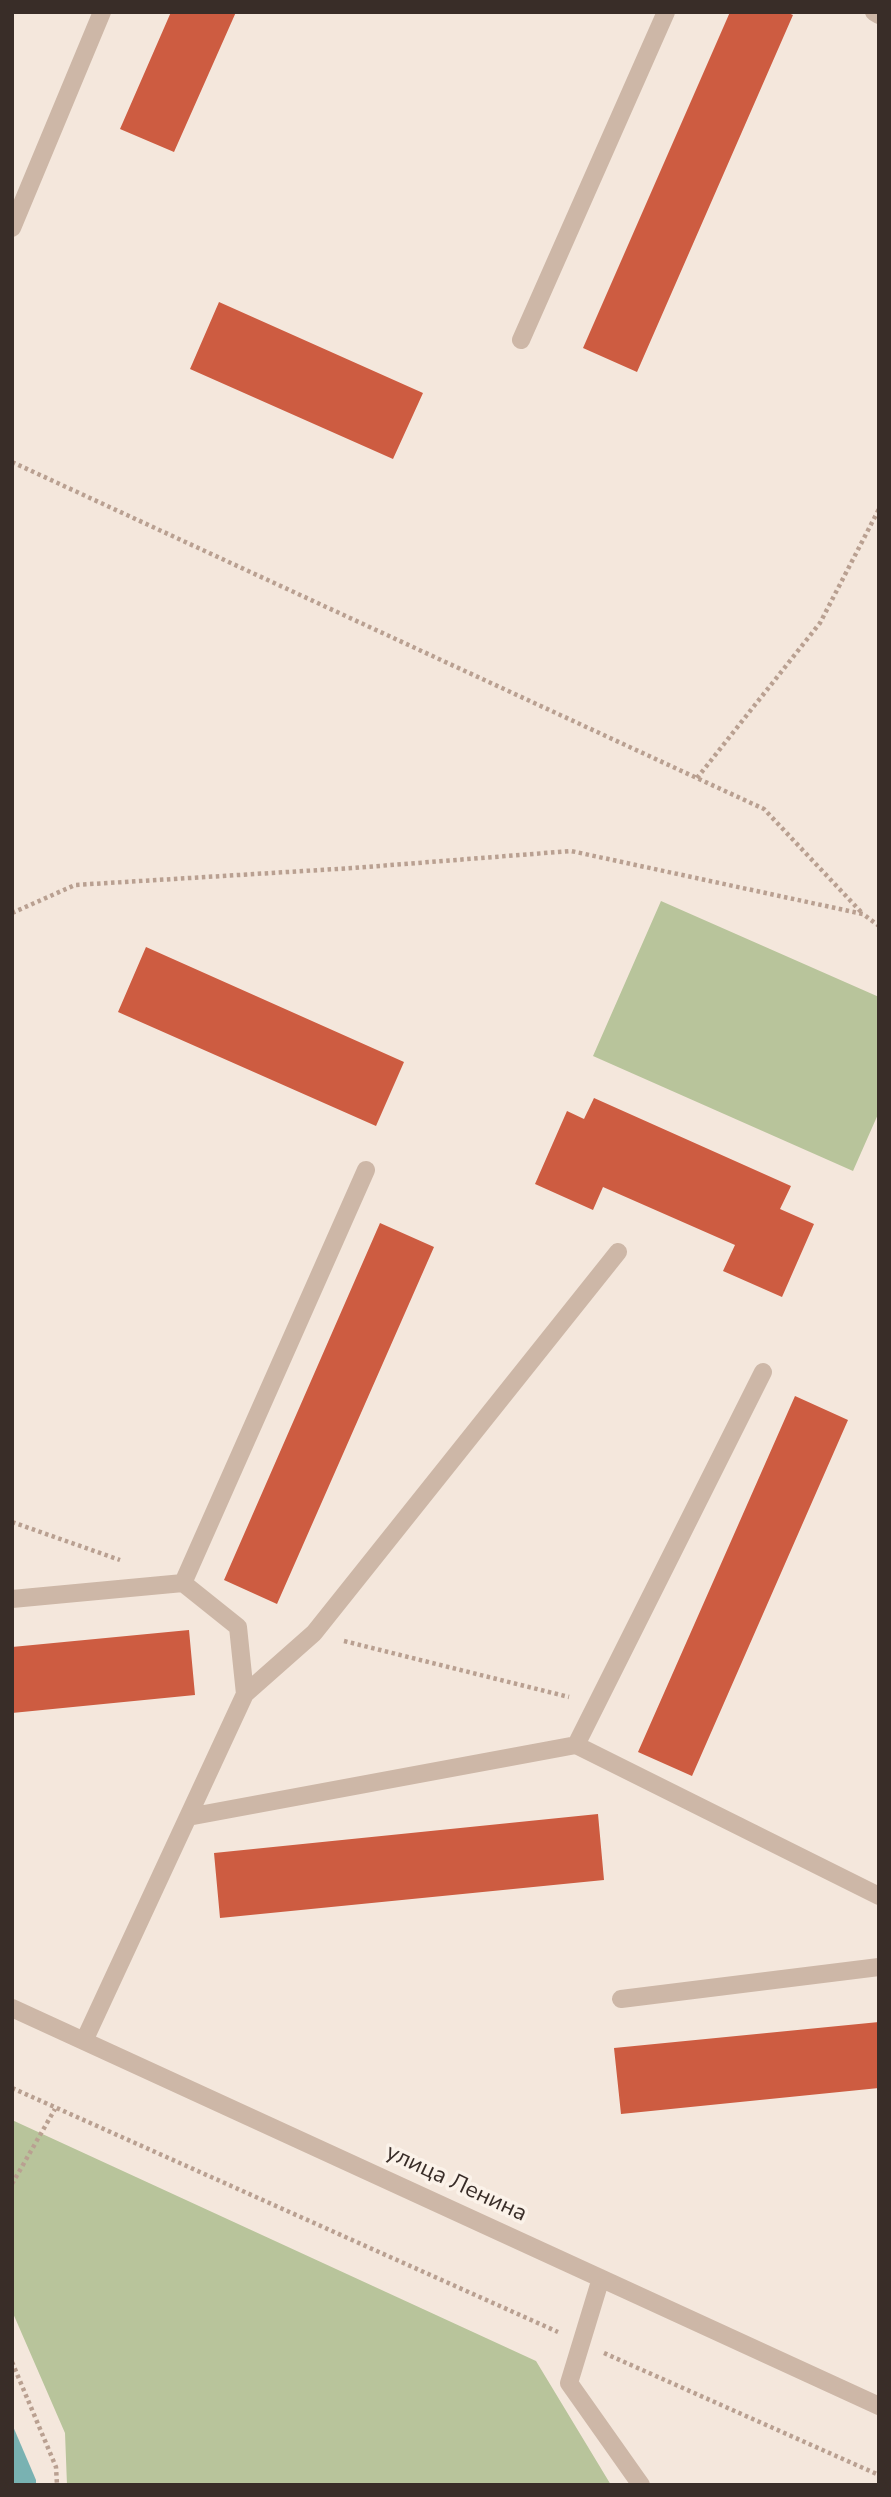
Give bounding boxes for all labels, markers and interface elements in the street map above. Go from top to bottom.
street label: улица Ленина [381,2139,531,2229]

